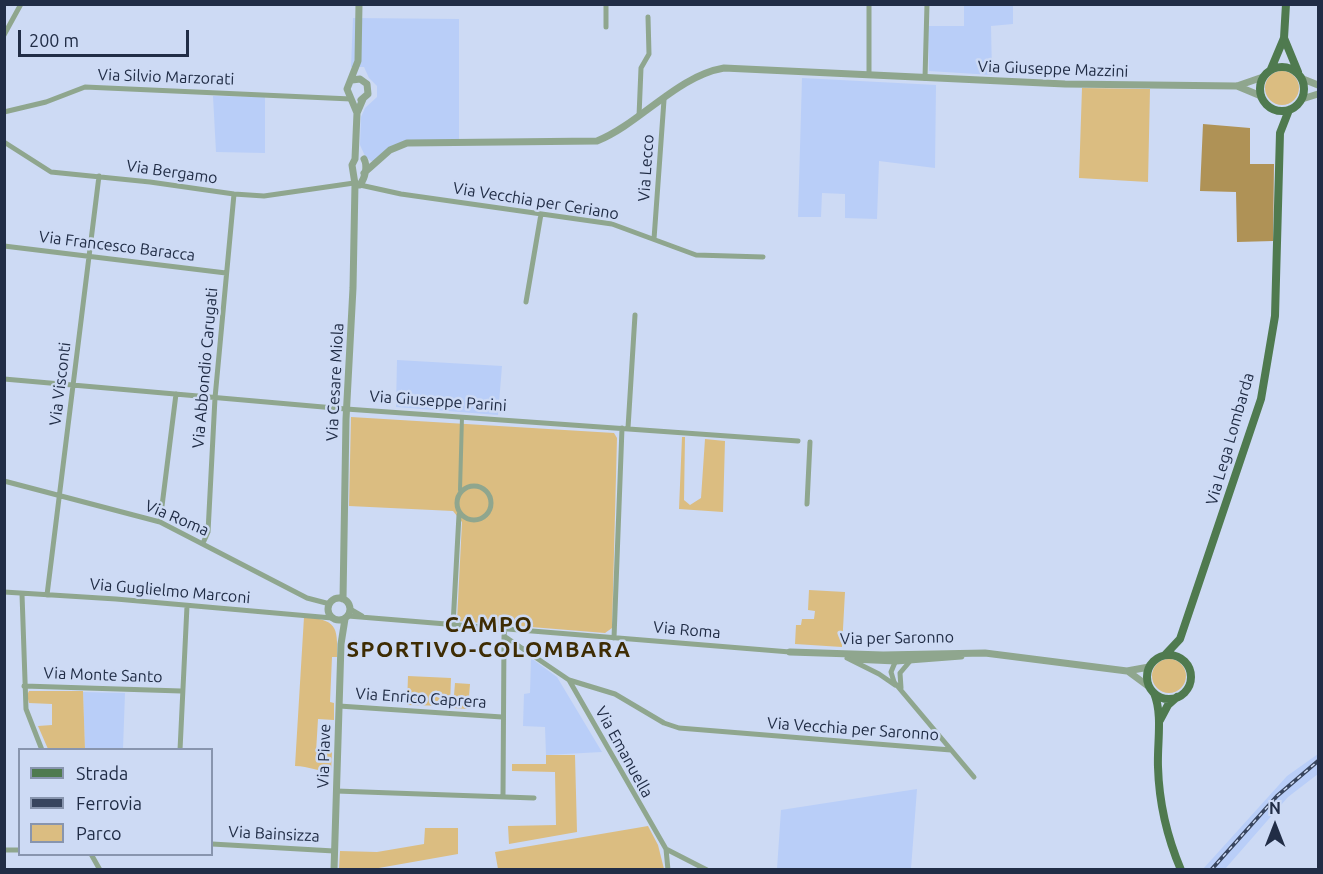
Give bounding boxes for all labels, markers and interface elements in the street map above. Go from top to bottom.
scale bar [21,18,192,56]
text: 200 m [29,30,79,50]
street label: Via Giuseppe Mazzini [977,57,1129,81]
street label: Via Silvio Marzorati [97,65,235,89]
street label: Via Lecco [634,134,658,202]
street label: Via Bergamo [125,156,219,188]
street label: Via Vecchia per Ceriano [452,178,620,224]
street label: Via Francesco Baracca [38,227,196,265]
street label: Via Abbondio Carugati [188,287,222,449]
street label: Via Cesare Miola [322,322,348,442]
street label: Via Visconti [45,341,75,427]
street label: Via Lega Lombarda [1202,370,1258,508]
street label: Via Giuseppe Parini [369,387,507,415]
street label: Via Roma [142,496,212,540]
street label: Via Guglielmo Marconi [89,574,251,608]
district label: CAMPO SPORTIVO-COLOMBARA [347,612,631,664]
street label: Via Roma [652,617,722,643]
street label: Via per Saronno [840,627,954,649]
street label: Via Monte Santo [43,663,163,687]
street label: Via Enrico Caprera [355,684,487,712]
street label: Via Emanuella [591,703,657,801]
street label: Via Vecchia per Saronno [766,713,940,745]
street label: Via Piave [313,723,335,789]
legend [18,748,213,856]
text: Strada [76,763,128,783]
text: Ferrovia [76,793,142,813]
north arrow [1245,796,1305,856]
text: N [1269,799,1281,817]
street label: Via Bainsizza [228,822,320,846]
text: Parco [76,823,122,843]

